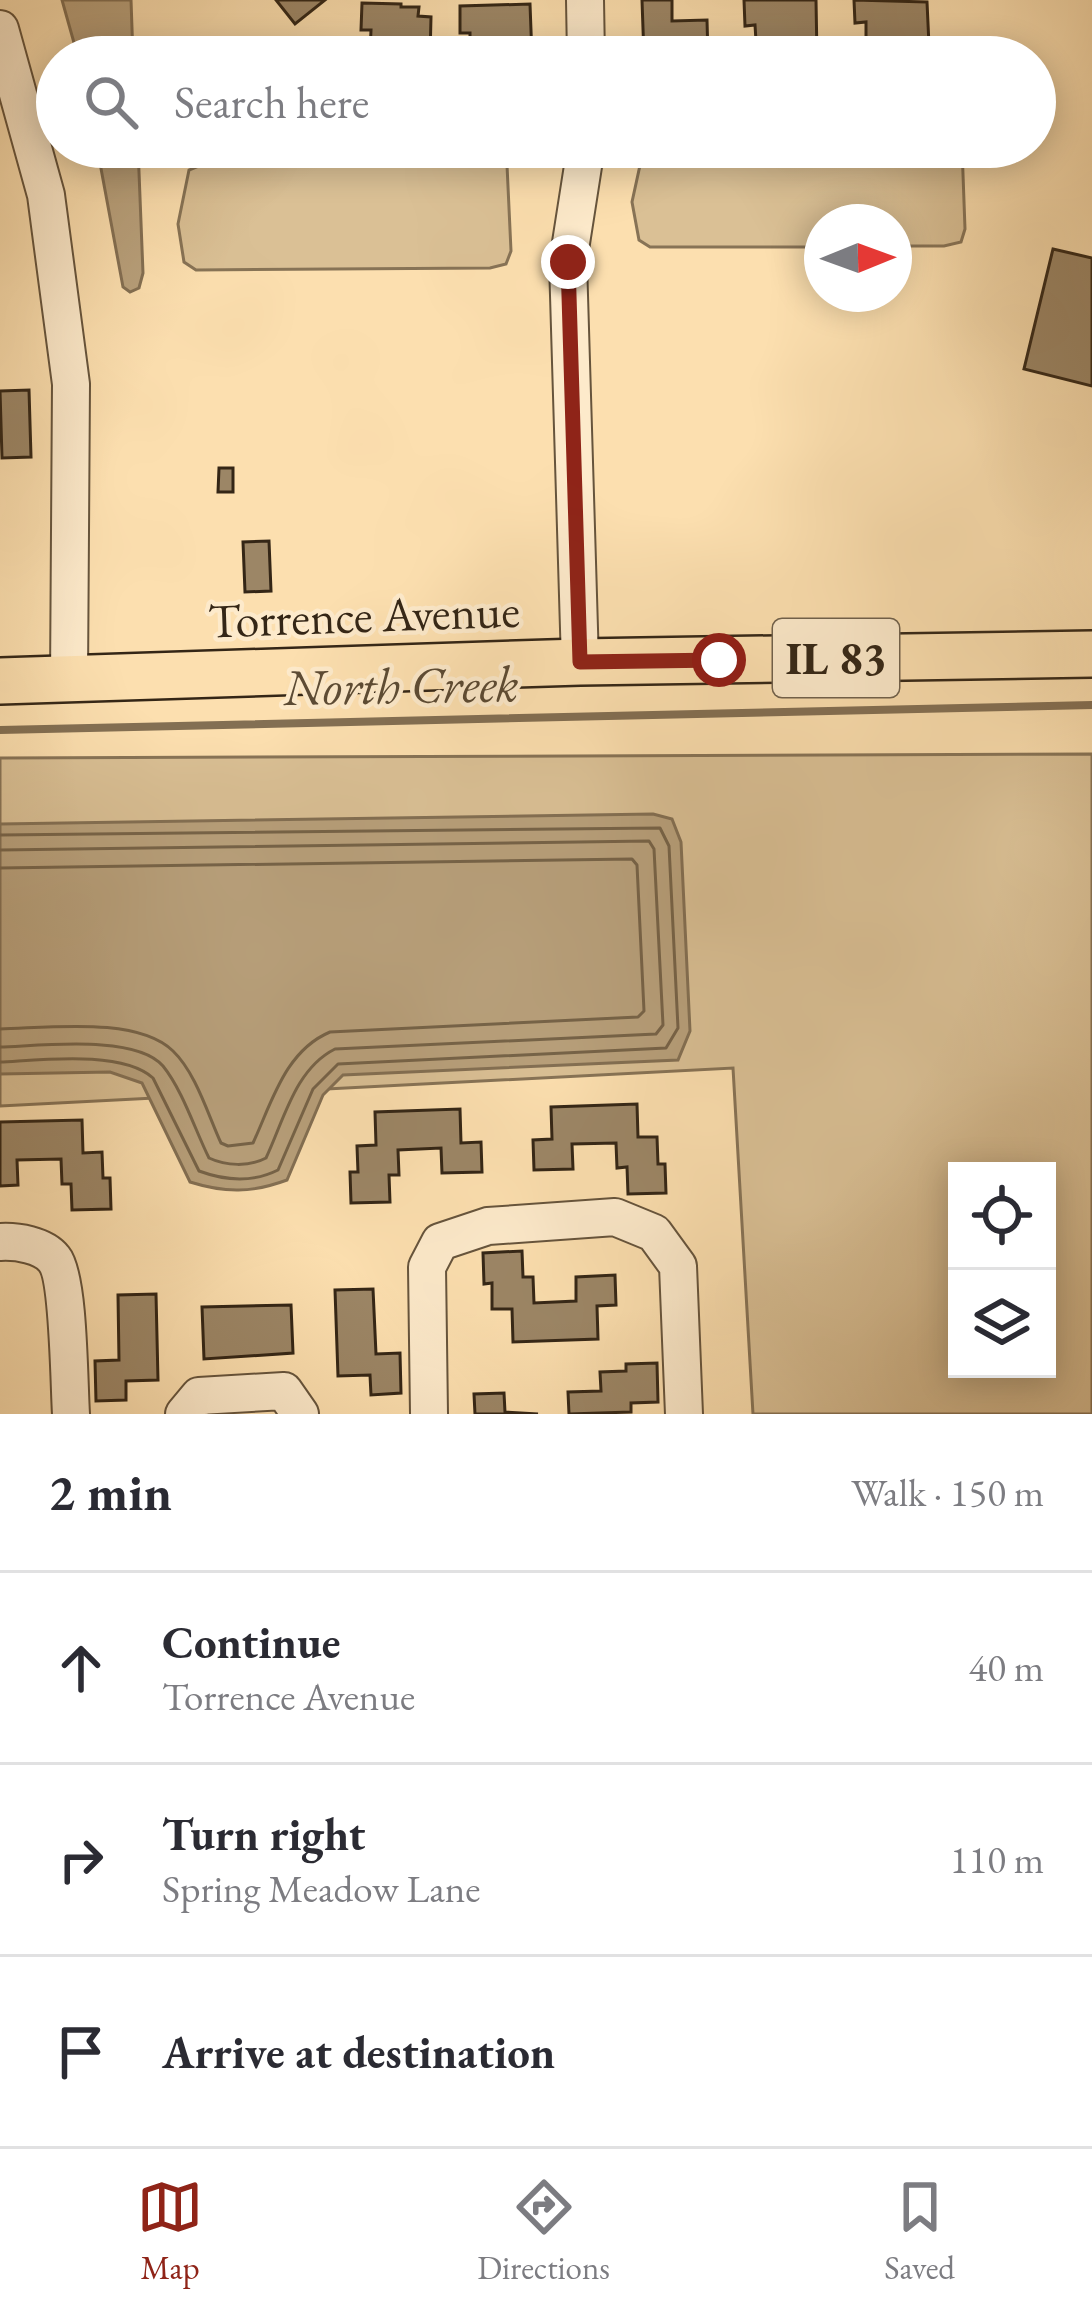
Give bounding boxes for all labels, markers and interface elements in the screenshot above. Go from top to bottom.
search box [36,36,1056,168]
icon: search [78,69,144,135]
text: Search here [174,73,369,131]
north arrow [804,204,912,312]
route end [541,235,595,289]
street label: Torrence Avenue [207,579,521,651]
road number: IL 83 [773,619,899,697]
route start [692,633,746,687]
water label: North Creek [282,650,519,720]
map controls [948,1162,1056,1378]
button: locate [948,1162,1056,1270]
button: layers [948,1270,1056,1378]
text: 2 min [48,1459,172,1525]
text: Walk · 150 m [851,1467,1044,1518]
text: Continue [162,1613,340,1671]
icon: ahead [48,1635,114,1701]
text: 40 m [968,1642,1044,1693]
text: Torrence Avenue [162,1671,415,1722]
text: Turn right [162,1805,365,1863]
icon: right [48,1827,114,1893]
text: 110 m [950,1834,1044,1885]
text: Spring Meadow Lane [162,1863,481,1914]
icon: arrive [48,2019,114,2085]
text: Arrive at destination [162,2023,555,2081]
tab: Map [137,2174,203,2289]
tab: Directions [477,2174,610,2289]
tab: Saved [884,2174,955,2289]

